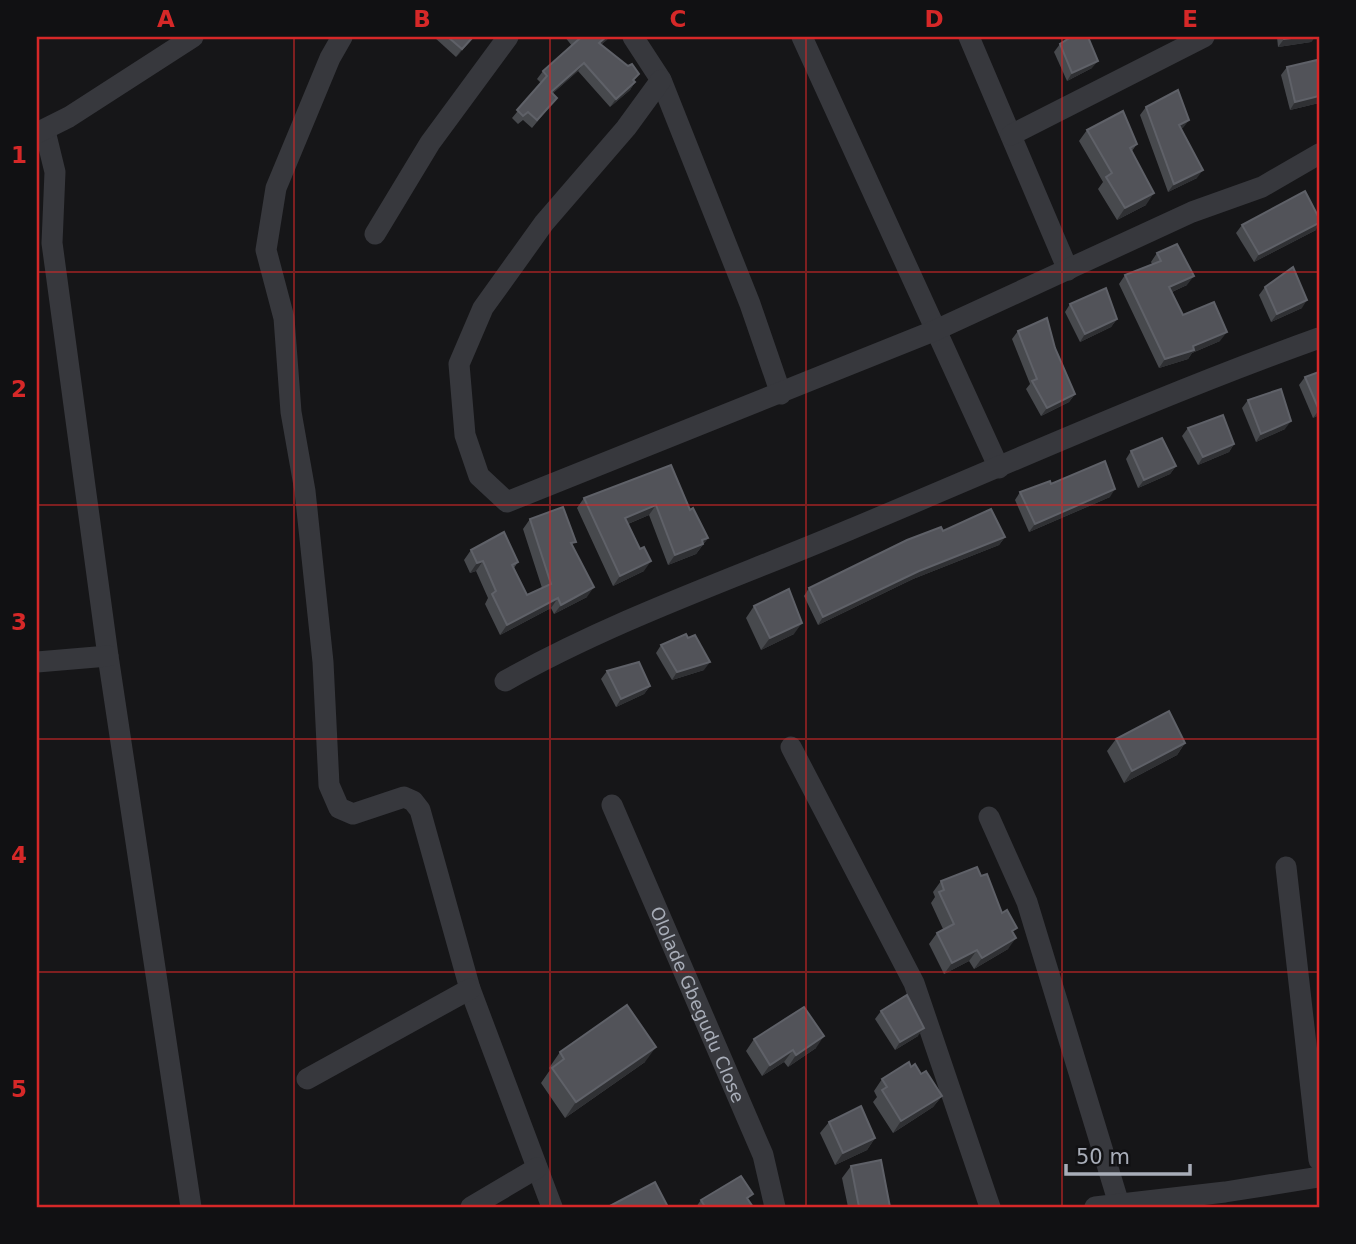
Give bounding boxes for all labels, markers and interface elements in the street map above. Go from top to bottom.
text: A [157,6,175,32]
text: B [413,6,431,32]
text: C [670,6,686,32]
text: D [924,6,944,32]
text: E [1182,6,1198,32]
text: 1 [11,142,27,168]
text: 2 [11,376,27,402]
text: 3 [11,609,27,635]
text: 4 [11,842,27,868]
street label: Ololade Gbegudu Close [646,903,749,1106]
text: 5 [11,1076,27,1102]
scale bar [1066,1132,1190,1176]
text: 50 m [1076,1145,1130,1169]

